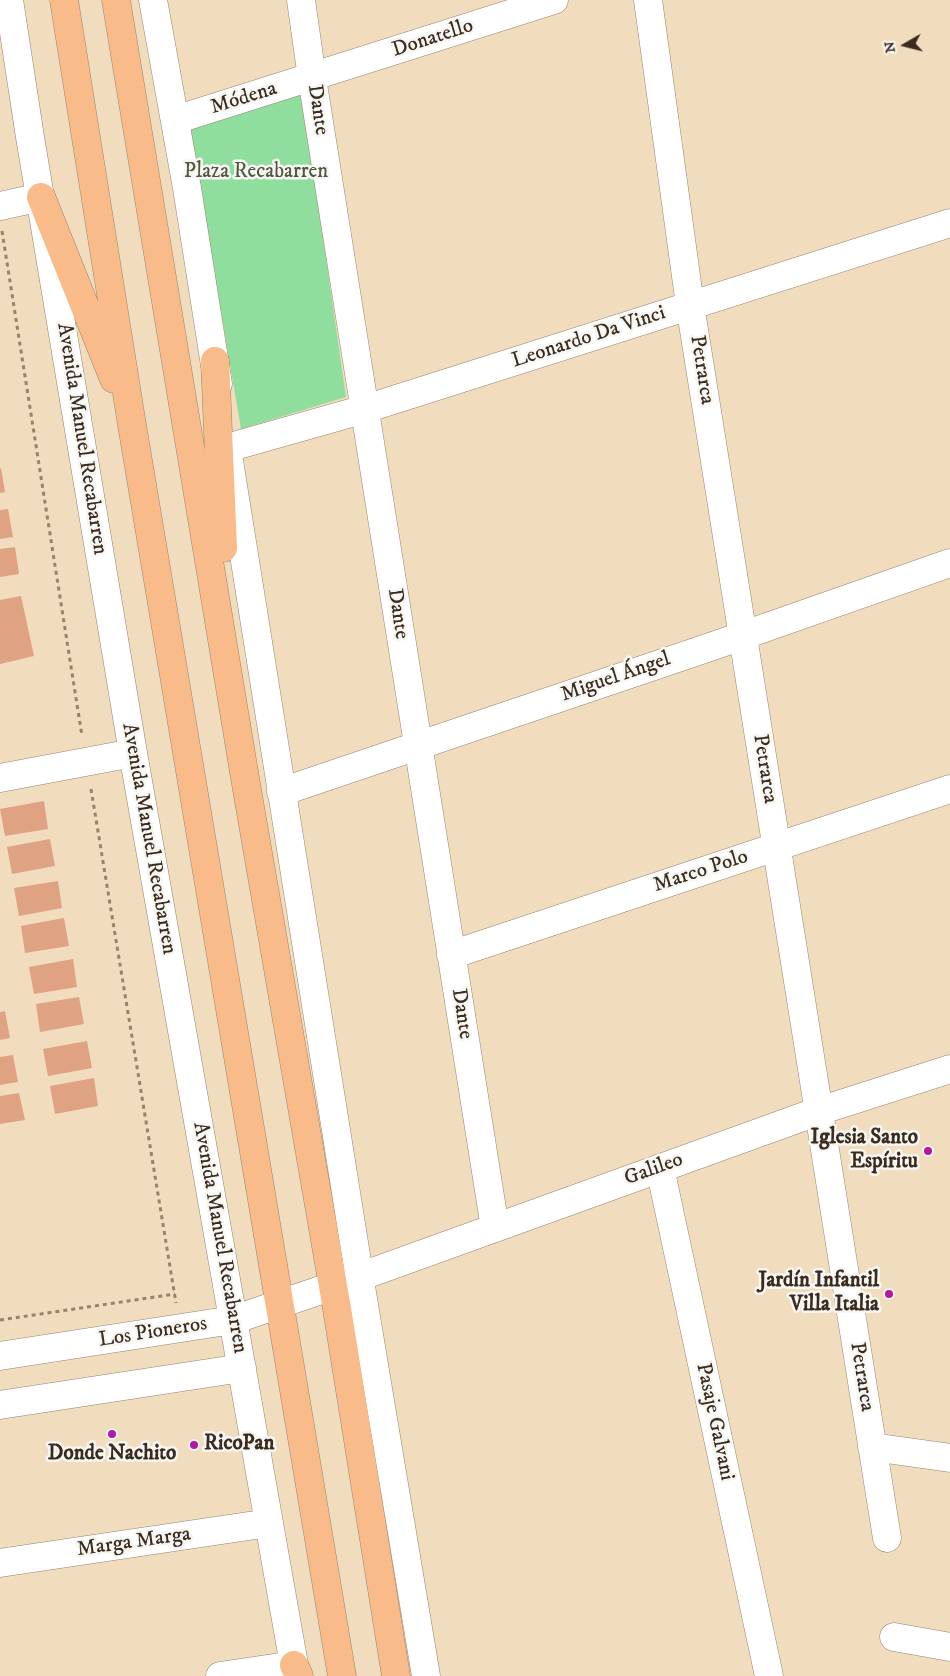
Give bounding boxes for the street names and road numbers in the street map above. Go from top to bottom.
street label: Donatello [389,14,477,64]
street label: Módena [208,77,280,121]
street label: Dante [301,83,333,137]
street label: Leonardo Da Vinci [509,301,669,375]
street label: Avenida Manuel Recabarren [50,321,112,557]
street label: Petrarca [683,334,719,406]
street label: Dante [381,587,413,641]
street label: Miguel Ángel [558,648,674,708]
street label: Avenida Manuel Recabarren [115,721,181,957]
street label: Petrarca [746,733,782,805]
street label: Marco Polo [651,845,751,899]
street label: Dante [445,987,477,1041]
street label: Avenida Manuel Recabarren [186,1120,252,1356]
street label: Galileo [621,1148,687,1192]
street label: Los Pioneros [97,1312,209,1354]
street label: Petrarca [843,1341,879,1413]
street label: Pasaje Galvani [689,1361,739,1483]
street label: Marga Marga [75,1523,193,1563]

